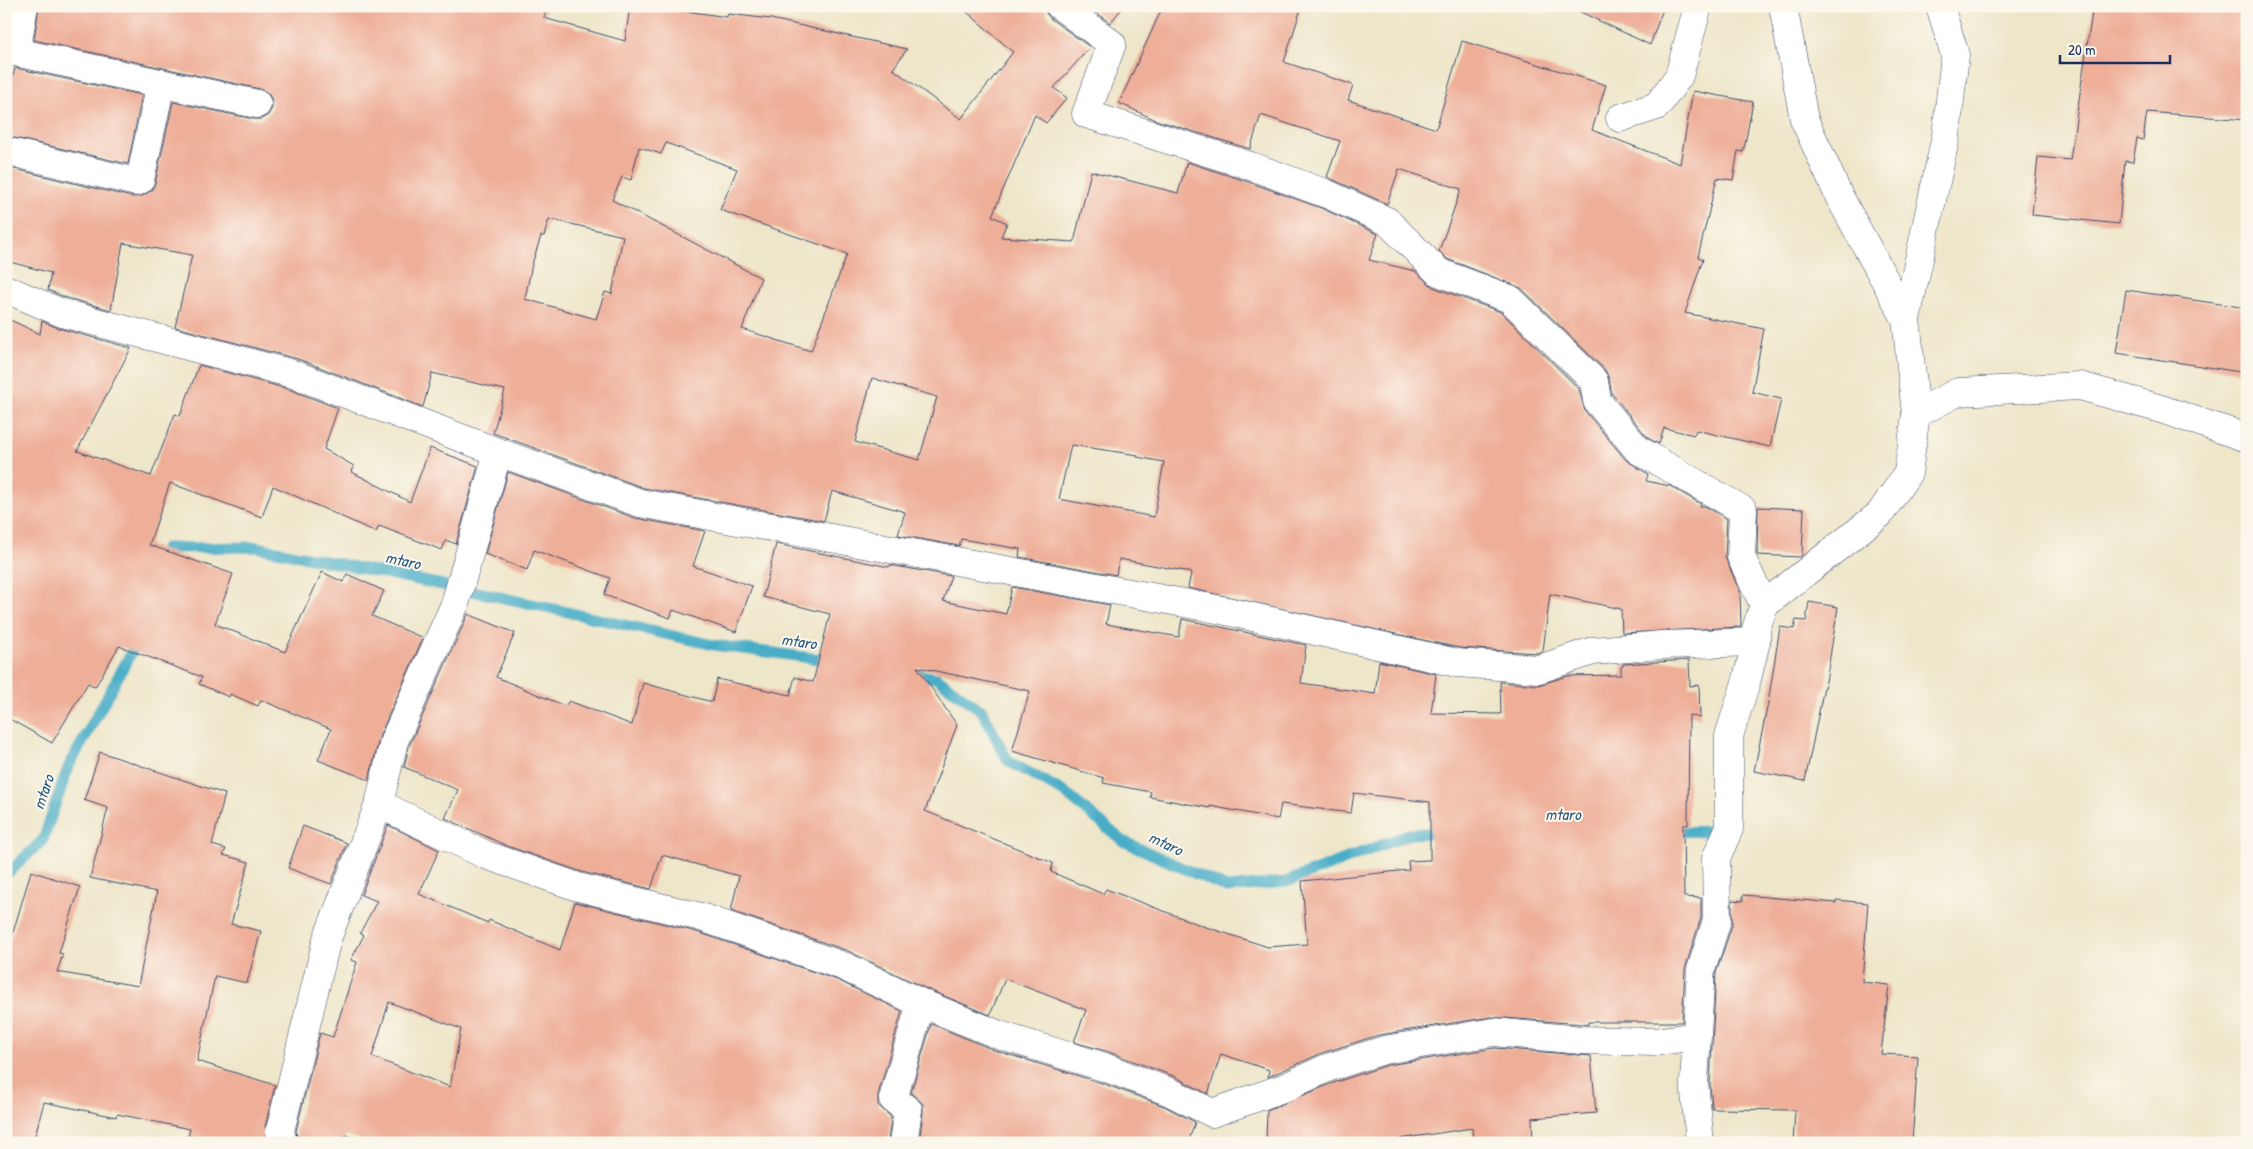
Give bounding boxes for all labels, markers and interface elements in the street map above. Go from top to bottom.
scale bar [2060,32,2170,64]
text: 20 m [2068,39,2095,60]
water label: mtaro [383,546,424,575]
water label: mtaro [780,628,820,655]
water label: mtaro [27,770,60,812]
water label: mtaro [1545,803,1582,825]
water label: mtaro [1145,826,1188,861]

